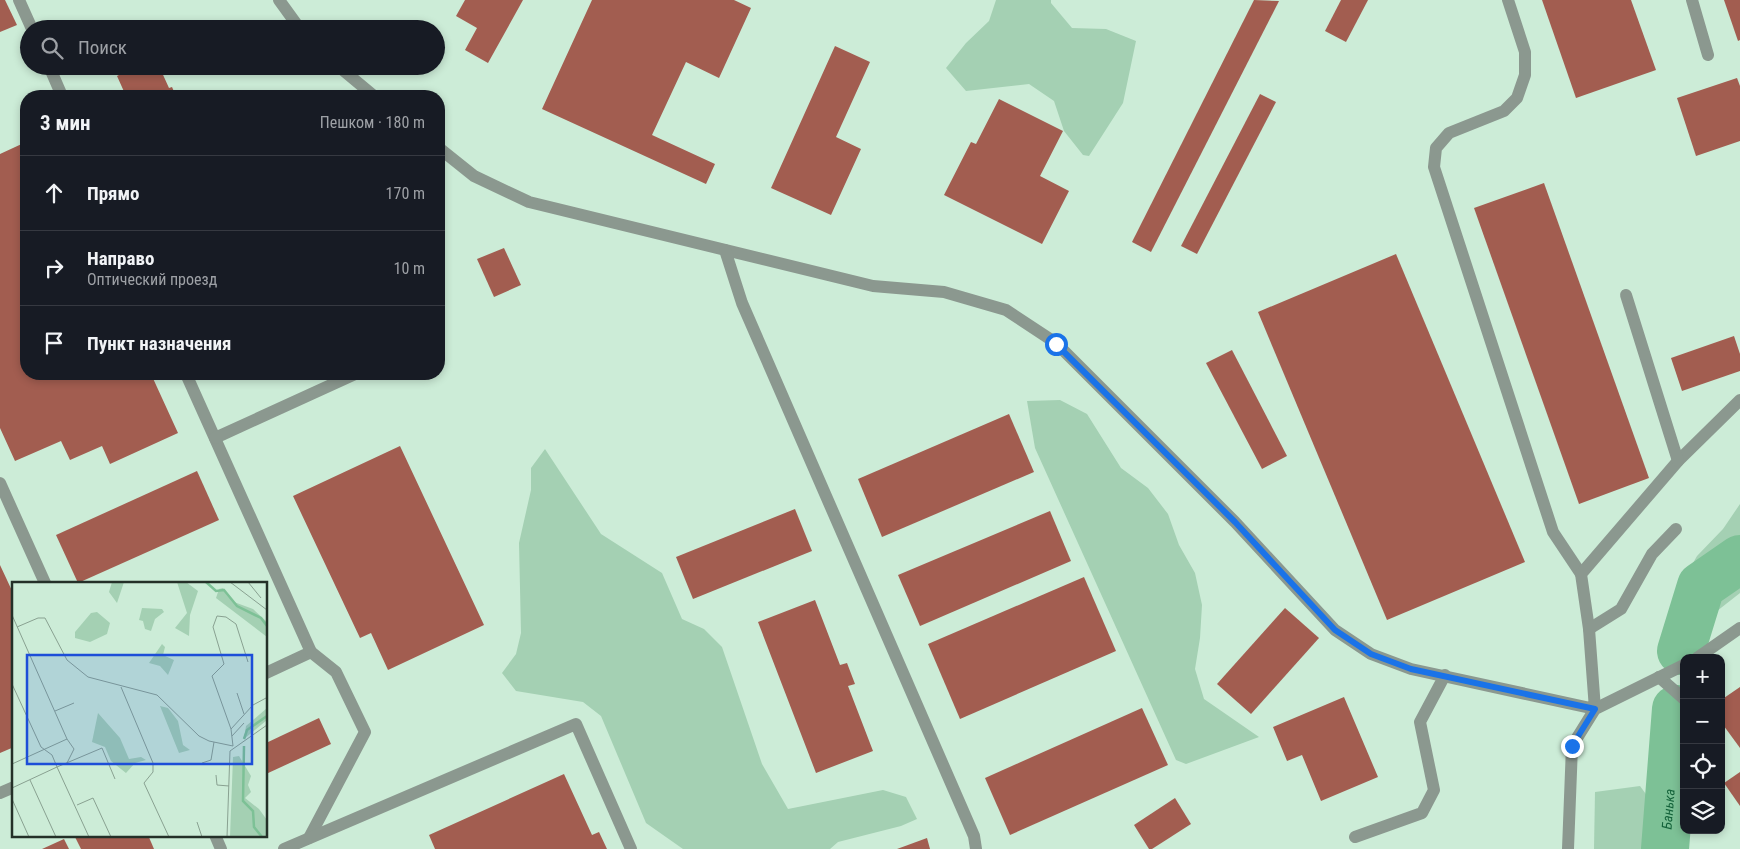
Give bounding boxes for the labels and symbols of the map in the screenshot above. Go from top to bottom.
route start [1045,333,1068,356]
inset map [12,582,268,836]
route end [1561,735,1584,758]
water label: Банька [1659,788,1678,830]

